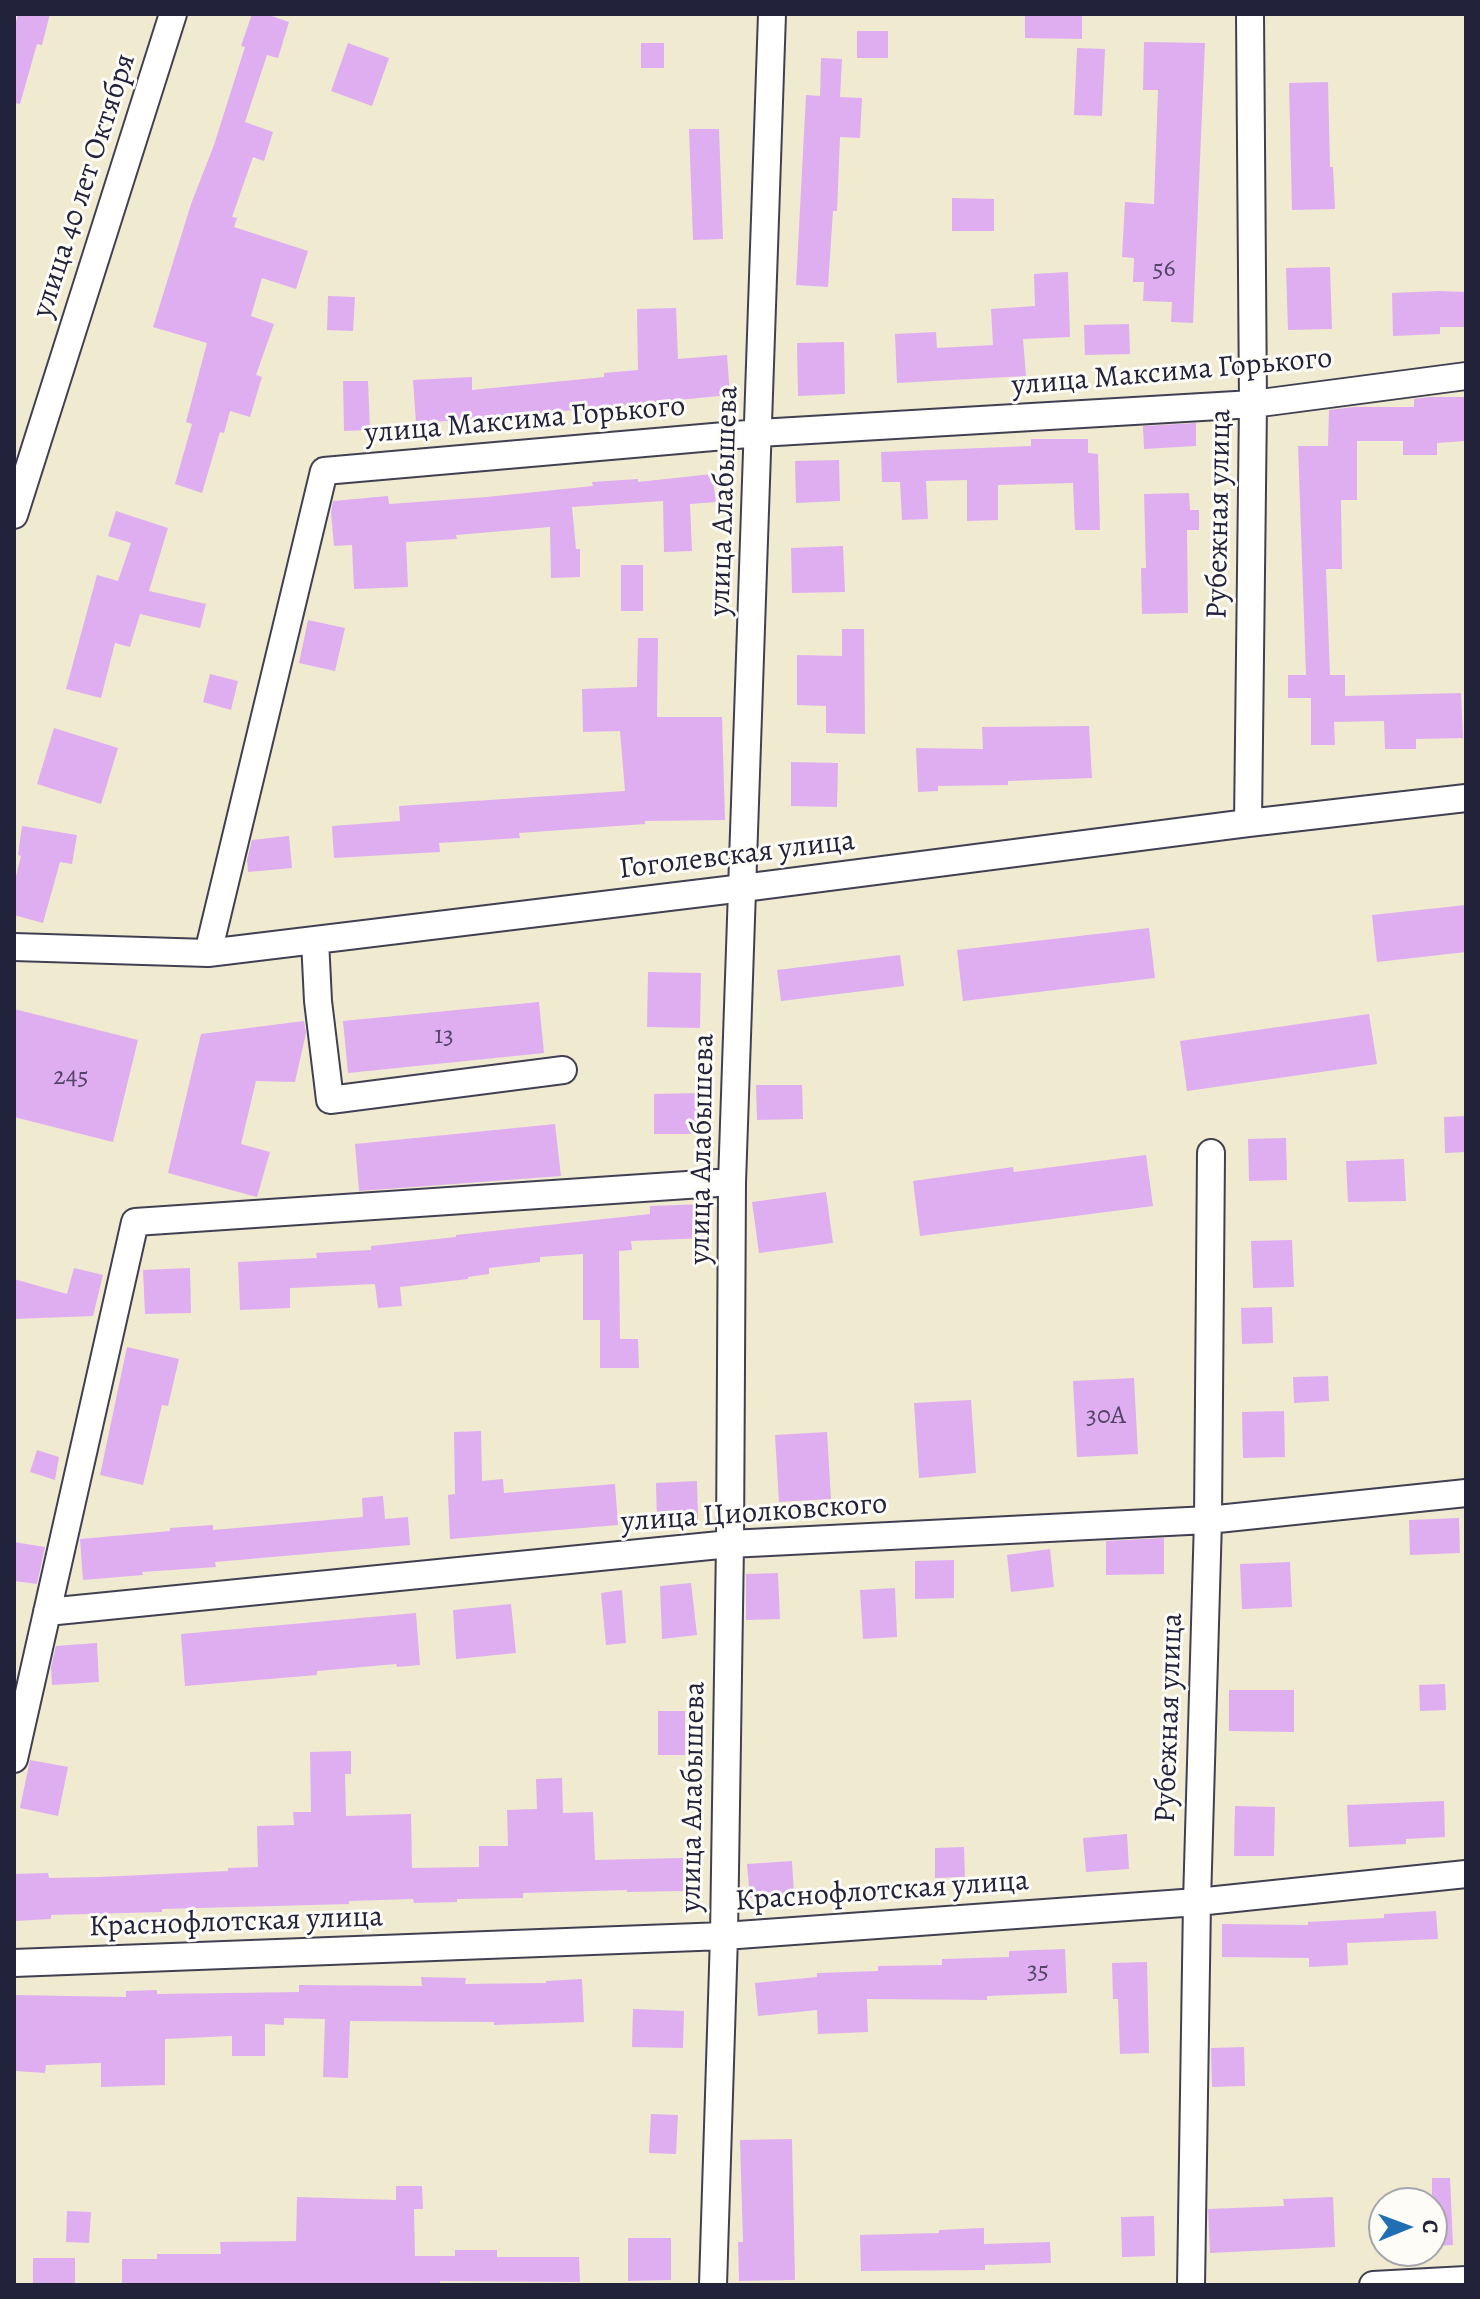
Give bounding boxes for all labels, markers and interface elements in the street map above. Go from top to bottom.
street label: улица 40 лет Октября [25,49,145,323]
house number: 56 [1152,254,1176,286]
street label: улица Максима Горького [1010,341,1334,405]
street label: улица Алабышева [703,385,747,617]
street label: улица Максима Горького [363,389,687,453]
street label: Рубежная улица [1200,409,1240,619]
street label: Гоголевская улица [617,824,857,888]
house number: 13 [434,1021,454,1053]
street label: улица Алабышева [683,1033,723,1265]
house number: 245 [53,1062,89,1094]
house number: 30А [1086,1401,1126,1433]
street label: улица Циолковского [620,1487,888,1541]
street label: Рубежная улица [1148,1612,1192,1824]
street label: улица Алабышева [674,1681,714,1913]
street label: Краснофлотская улица [734,1864,1030,1920]
street label: Краснофлотская улица [88,1900,384,1946]
house number: 35 [1027,1956,1049,1988]
north arrow [1368,2187,1448,2267]
text: С [1415,2220,1445,2234]

